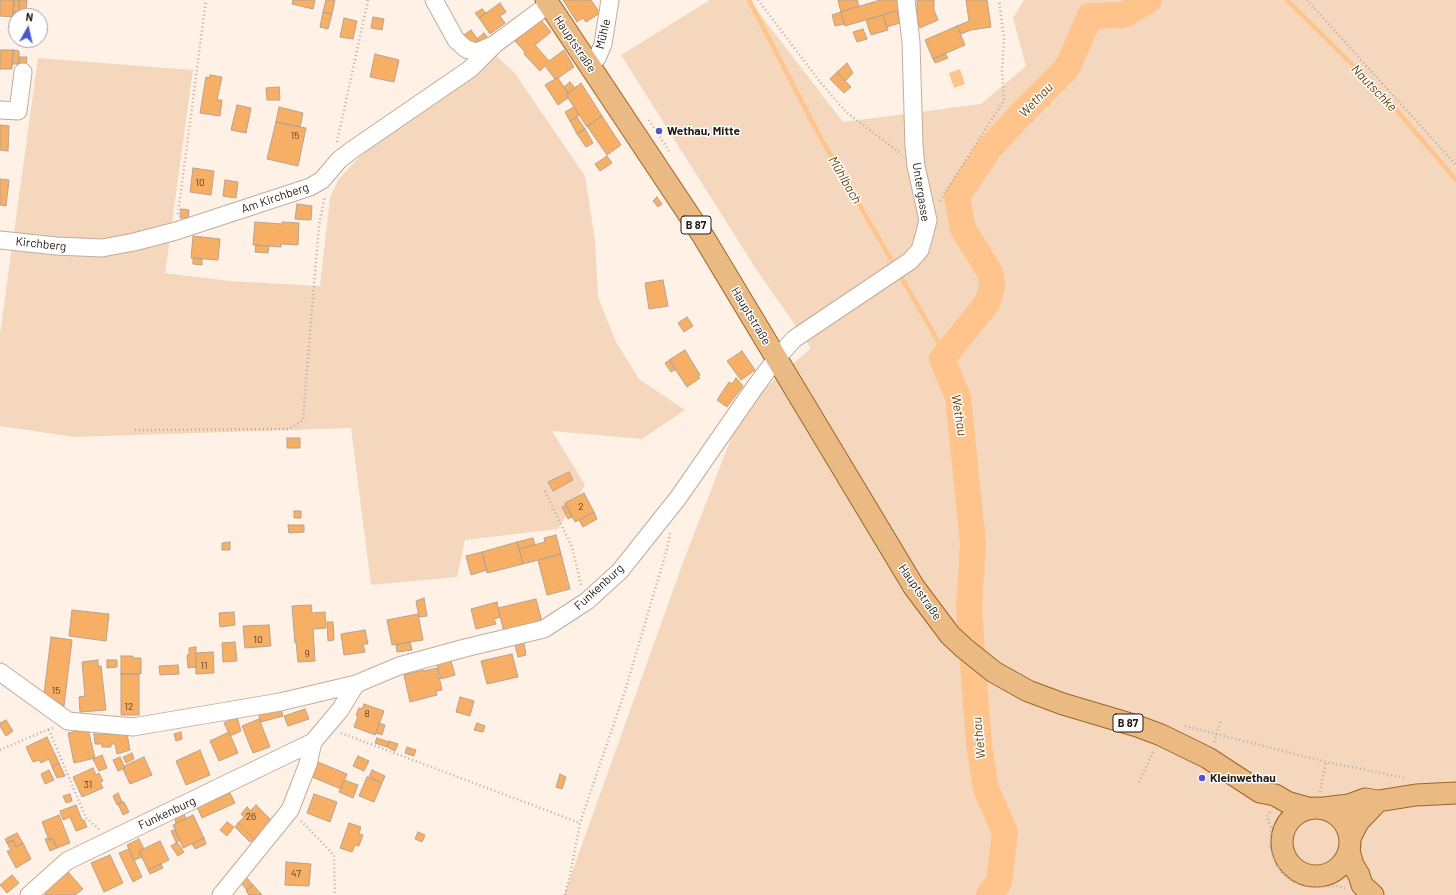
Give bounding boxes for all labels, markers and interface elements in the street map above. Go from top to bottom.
north arrow [8,8,48,48]
text: N [25,10,34,24]
street label: Hauptstraße [551,13,599,75]
street label: Mühle [593,17,613,51]
water label: Nautschke [1348,61,1400,115]
water label: Wethau [1016,79,1056,121]
place label: Wethau, Mitte [667,124,740,138]
marker: Wethau, Mitte [654,126,664,136]
house number: 15 [291,130,299,142]
water label: Mühlbach [825,153,865,207]
street label: Untergasse [909,162,933,222]
house number: 10 [195,177,205,189]
street label: Am Kirchberg [239,180,311,216]
road number: B 87 [681,216,711,234]
street label: Kirchberg [15,234,67,254]
street label: Hauptstraße [728,284,774,348]
water label: Wethau [948,393,970,437]
house number: 2 [578,501,584,513]
street label: Funkenburg [571,561,627,613]
street label: Hauptstraße [895,561,945,623]
house number: 10 [253,634,263,646]
house number: 9 [304,648,310,660]
house number: 11 [200,660,208,672]
house number: 15 [52,685,60,697]
house number: 12 [125,701,133,713]
house number: 8 [364,708,370,720]
road number: B 87 [1113,714,1143,732]
water label: Wethau [969,716,989,760]
place label: Kleinwethau [1210,771,1276,785]
marker: Kleinwethau [1197,773,1207,783]
house number: 31 [84,779,92,791]
street label: Funkenburg [136,793,198,833]
house number: 26 [246,811,256,823]
house number: 47 [291,868,301,880]

